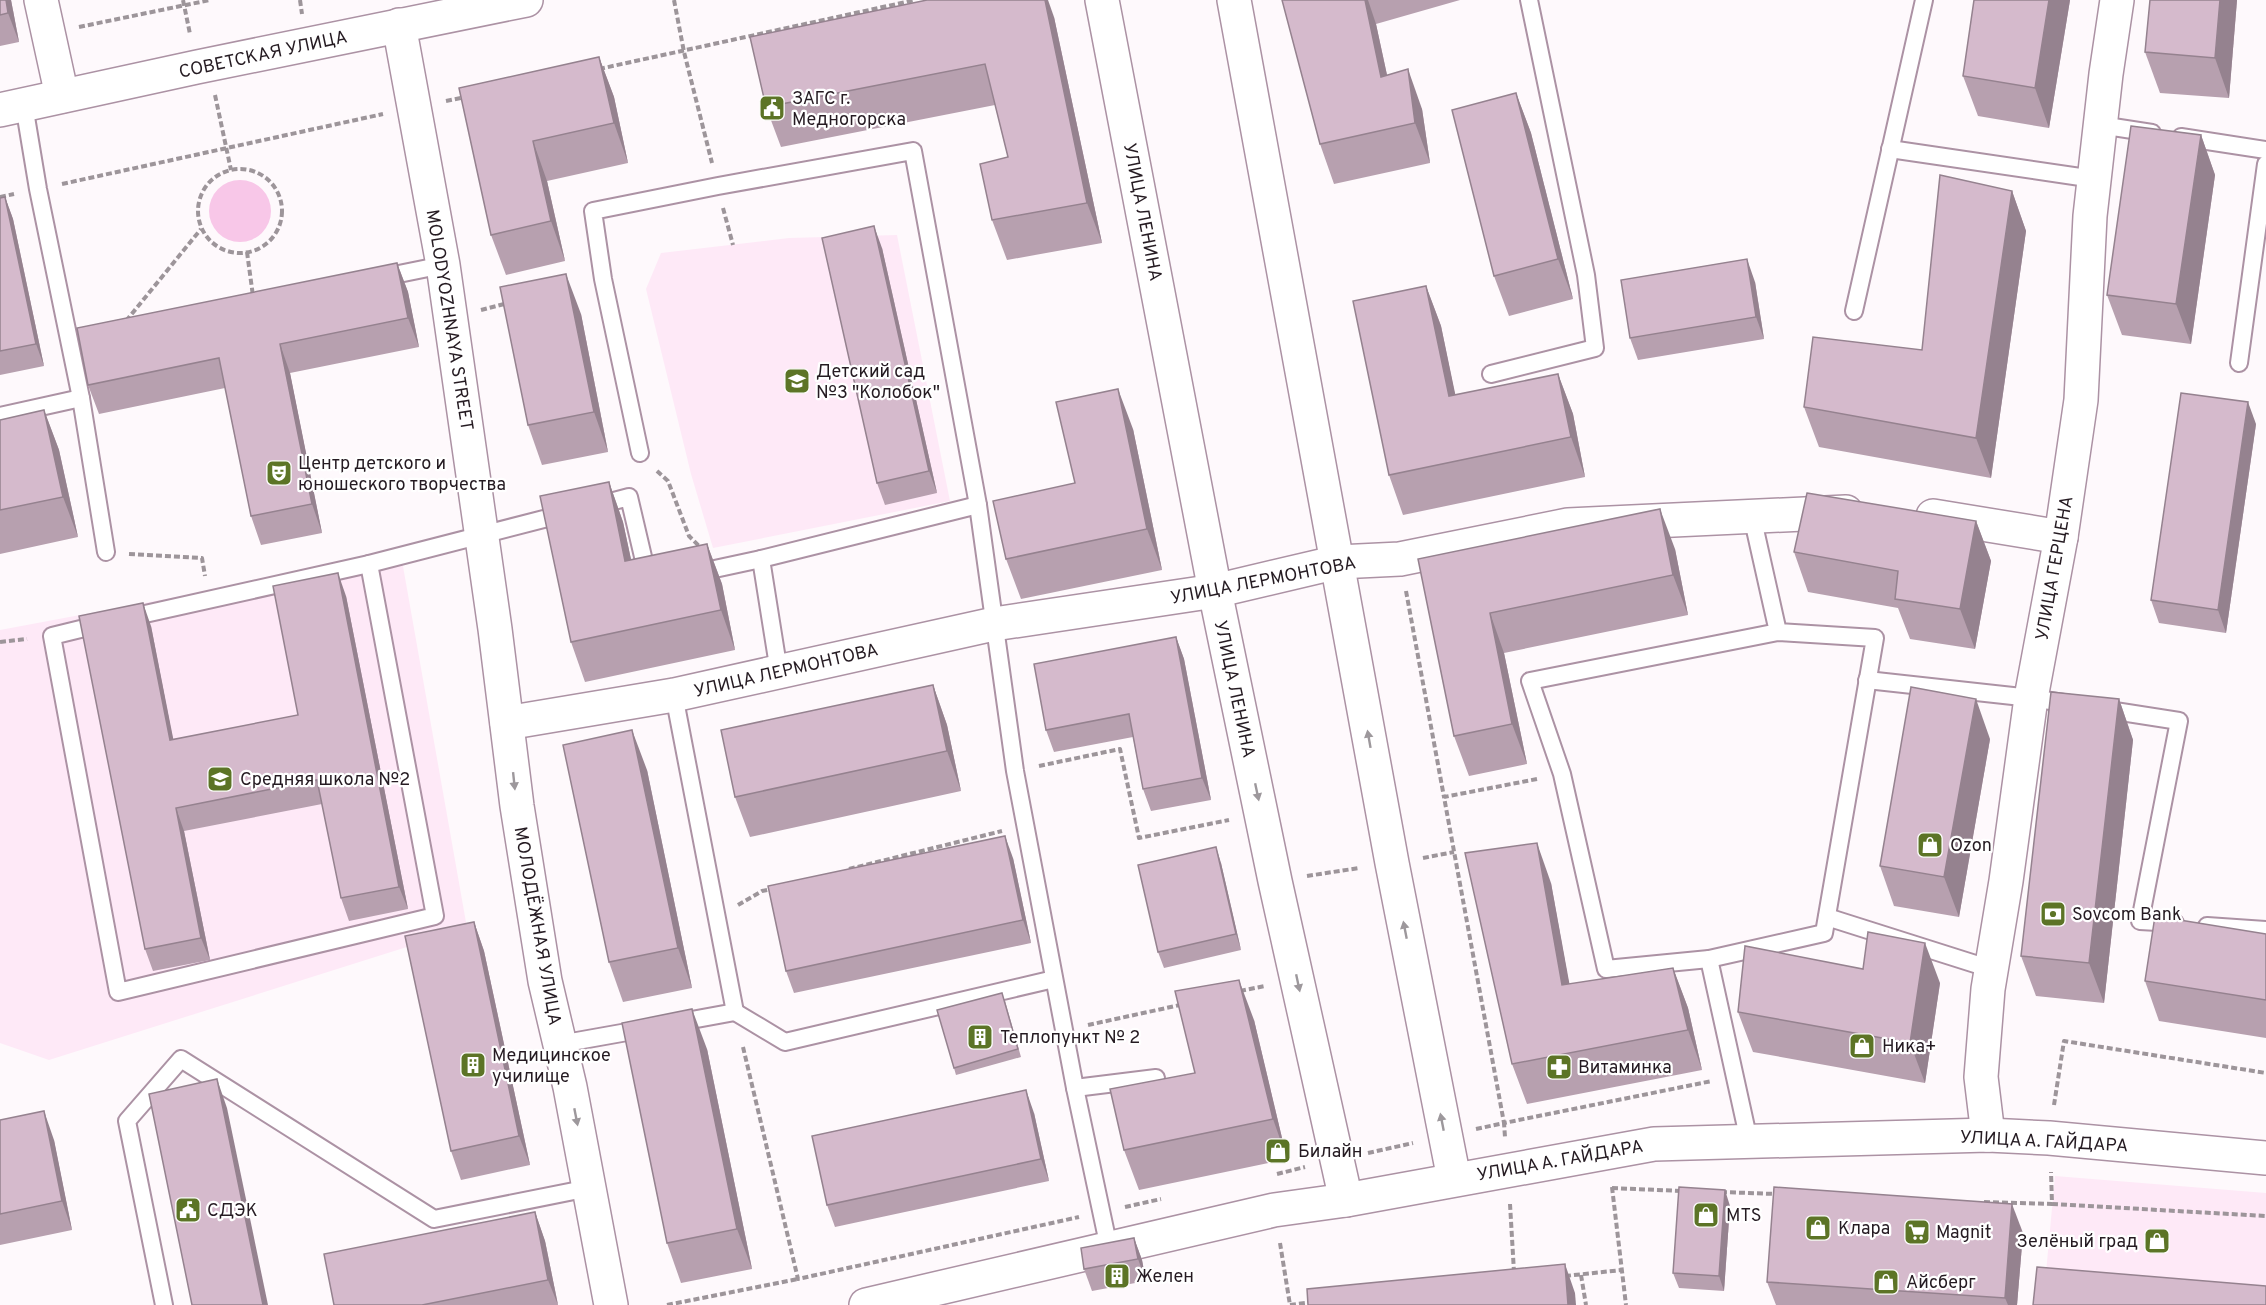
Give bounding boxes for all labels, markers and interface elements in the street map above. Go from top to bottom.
street label: СОВЕТСКАЯ УЛИЦА [177,26,350,85]
place label: ЗАГС г. Медногорска [792,88,906,132]
public building icon: ЗАГС г. Медногорска [757,93,787,123]
street label: УЛИЦА ЛЕНИНА [1117,141,1166,283]
street label: MOLODYOZHNAYA STREET [420,208,477,432]
place label: Детский сад №3 "Колобок" [816,361,940,405]
school or university icon: Детский сад №3 "Колобок" [782,366,812,396]
place label: Центр детского и юношеского творчества [298,453,506,497]
theatre icon: Центр детского и юношеского творчества [264,458,294,488]
street label: УЛИЦА ГЕРЦЕНА [2031,494,2080,642]
street label: УЛИЦА ЛЕРМОНТОВА [1169,552,1358,611]
street label: УЛИЦА ЛЕНИНА [1208,618,1259,760]
street label: УЛИЦА ЛЕРМОНТОВА [692,639,881,704]
one-way arrow [1364,729,1373,748]
school or university icon: Средняя школа №2 [205,764,235,794]
place label: Средняя школа №2 [240,769,410,792]
one-way arrow [509,772,519,791]
one-way arrow [1253,783,1262,802]
street label: МОЛОДЁЖНАЯ УЛИЦА [508,825,567,1027]
shop icon: Ozon [1915,830,1945,860]
place label: Ozon [1950,835,1992,858]
bank icon: Sovcom Bank [2038,899,2068,929]
place label: Sovcom Bank [2072,904,2181,927]
one-way arrow [1400,921,1409,940]
one-way arrow [1294,974,1303,993]
building icon: Теплопункт № 2 [965,1022,995,1052]
place label: Теплопункт № 2 [1000,1027,1140,1050]
shop icon: Ника+ [1847,1031,1877,1061]
place label: Ника+ [1882,1036,1937,1059]
place label: Медицинское училище [492,1045,611,1089]
building icon: Медицинское училище [458,1050,488,1080]
pharmacy icon: Витаминка [1544,1052,1574,1082]
place label: Витаминка [1578,1057,1672,1080]
one-way arrow [572,1108,581,1127]
one-way arrow [1437,1112,1446,1131]
street label: УЛИЦА А. ГАЙДАРА [1959,1125,2129,1158]
street label: УЛИЦА А. ГАЙДАРА [1475,1134,1645,1187]
shop icon: Билайн [1263,1136,1293,1166]
place label: Билайн [1298,1141,1363,1164]
public building icon: СДЭК [173,1195,203,1225]
place label: СДЭК [207,1200,258,1223]
shop icon: MTS [1691,1200,1721,1230]
place label: MTS [1726,1205,1762,1228]
shop icon: Клара [1803,1213,1833,1243]
supermarket icon: Magnit [1902,1217,1932,1247]
place label: Клара [1838,1218,1890,1241]
place label: Magnit [1936,1222,1991,1245]
shop icon: Зелёный град [2142,1226,2172,1256]
place label: Зелёный град [2016,1231,2138,1254]
building icon: Желен [1102,1261,1132,1291]
place label: Желен [1136,1266,1194,1289]
shop icon: Айсберг [1871,1267,1901,1297]
place label: Айсберг [1906,1272,1976,1295]

